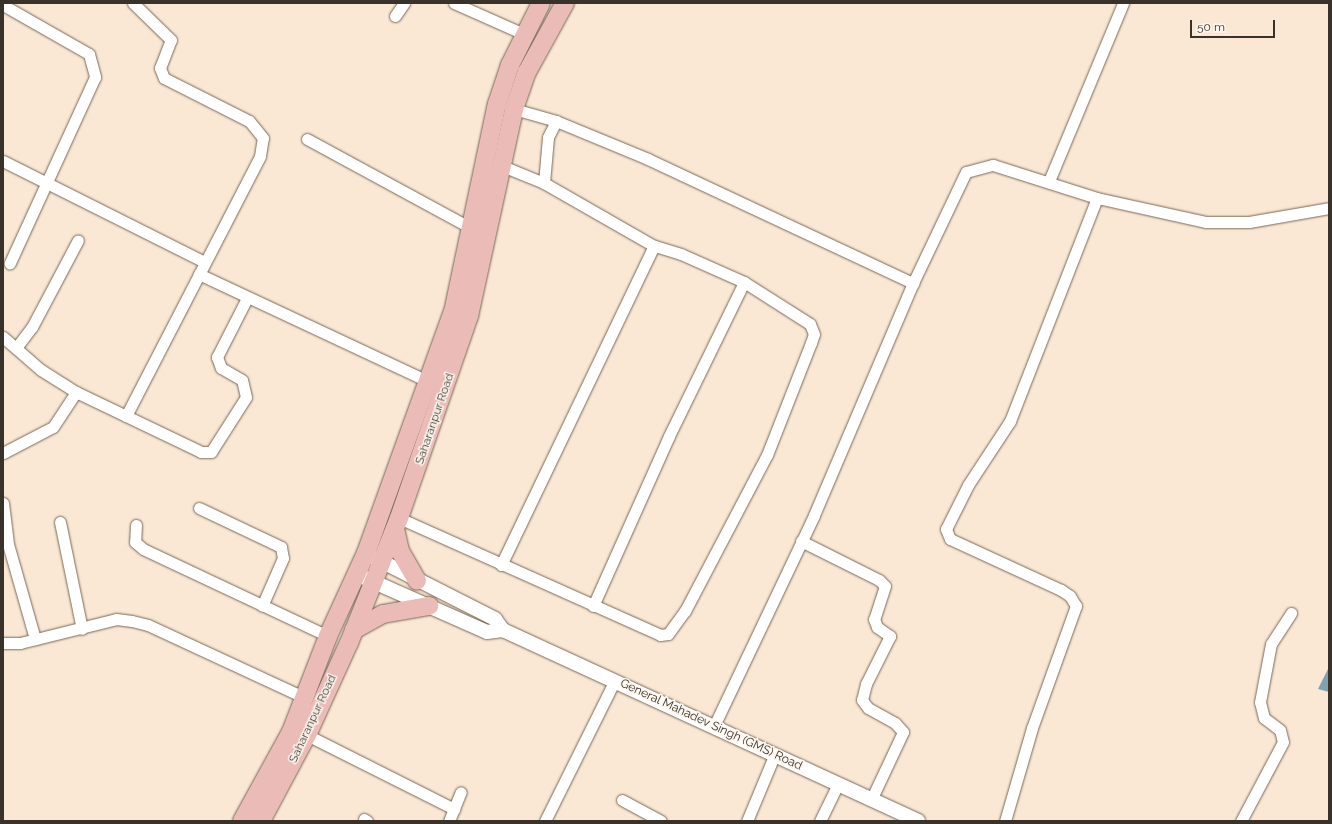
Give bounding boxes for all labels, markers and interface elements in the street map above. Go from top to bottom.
scale bar [1192,12,1277,38]
text: 50 m [1197,20,1225,34]
street label: Saharanpur Road [413,371,457,467]
street label: Saharanpur Road [286,673,340,765]
street label: General Mahadev Singh (GMS) Road [617,676,805,774]

